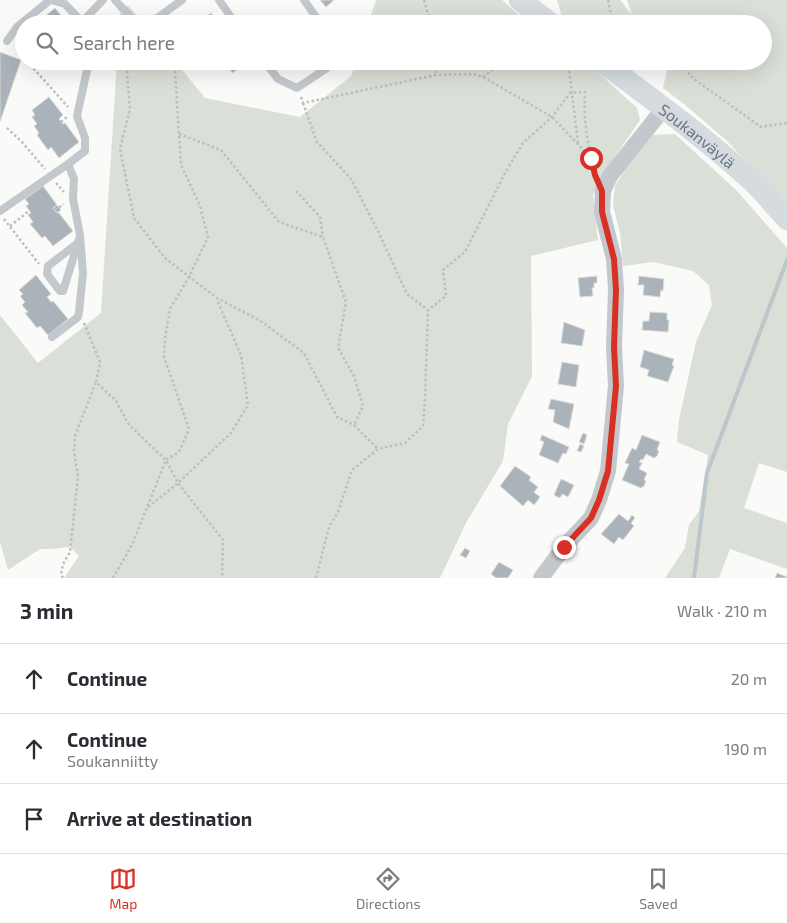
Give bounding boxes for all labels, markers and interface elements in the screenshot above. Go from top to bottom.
search box [15,15,772,70]
icon: search [33,29,61,57]
text: Search here [73,31,175,54]
street label: Soukanväylä [656,99,740,172]
route start [580,147,603,170]
route end [553,536,576,559]
text: 3 min [20,598,73,623]
text: Walk · 210 m [677,601,767,620]
icon: ahead [20,665,48,693]
text: Continue [67,667,147,690]
text: 20 m [731,669,767,688]
text: Continue [67,728,147,751]
icon: ahead [20,735,48,763]
text: 190 m [724,739,767,758]
text: Soukanniitty [67,751,158,770]
icon: arrive [20,805,48,833]
text: Arrive at destination [67,807,252,830]
tab: Map [109,865,137,912]
tab: Directions [356,865,421,912]
tab: Saved [639,865,678,912]

